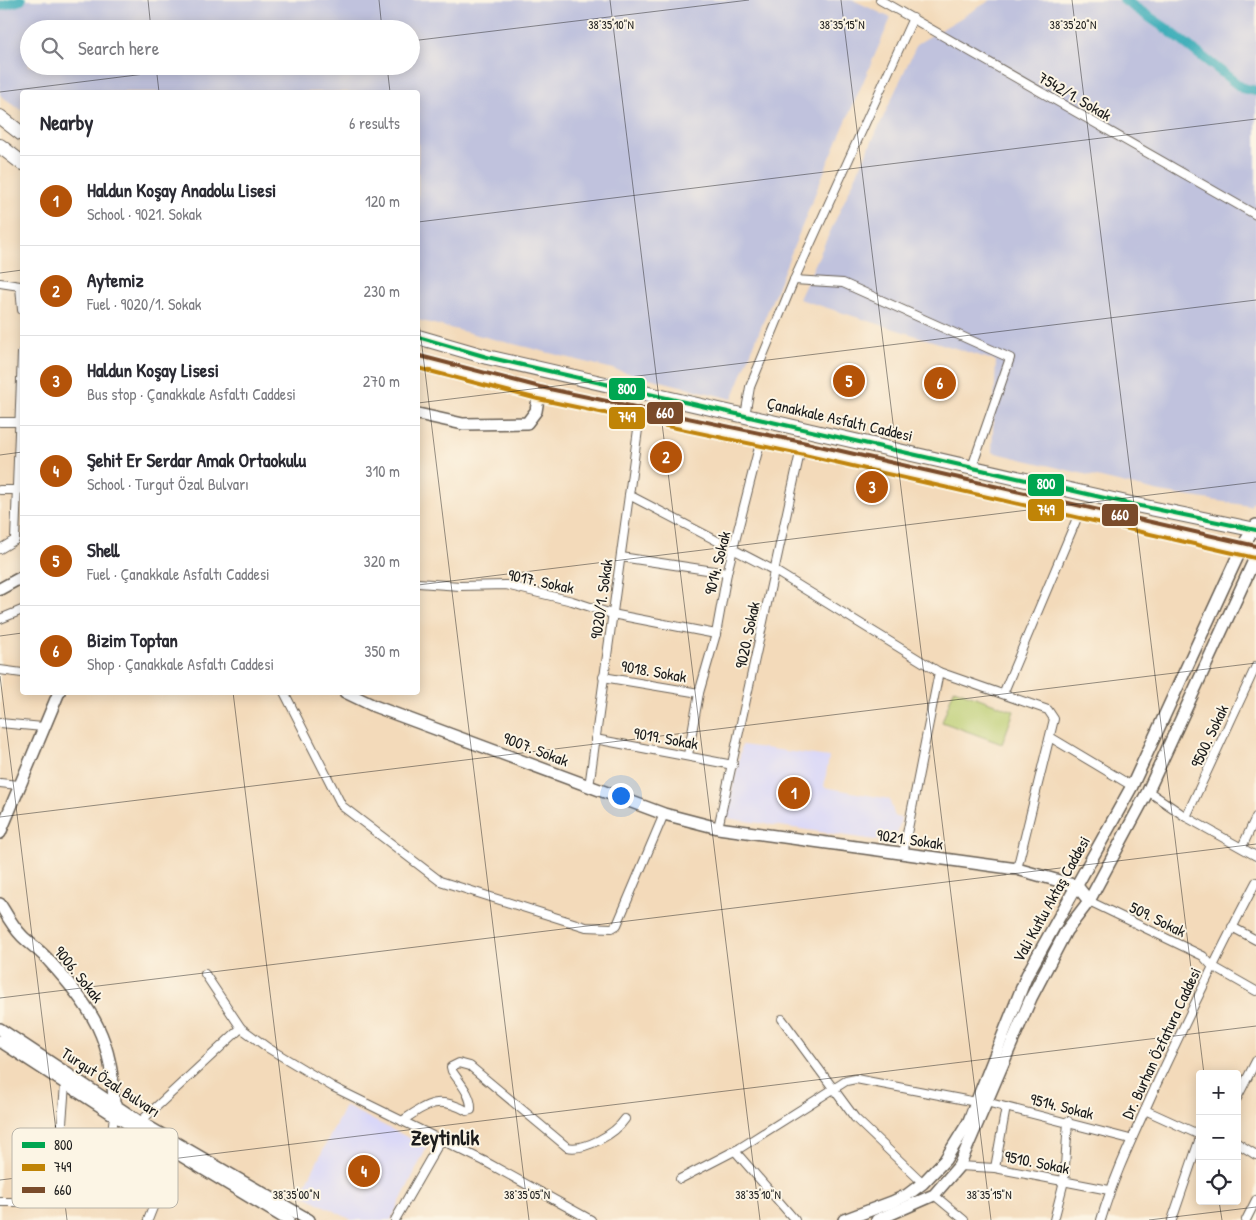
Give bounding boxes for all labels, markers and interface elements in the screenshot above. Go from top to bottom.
text: 38°35'10"N [588,16,634,33]
text: 38°35'15"N [819,16,865,33]
text: 38°35'20"N [1050,16,1096,33]
search box [20,20,420,75]
icon: search [38,34,66,62]
text: Search here [78,35,159,61]
street label: 7542/1. Sokak [1034,66,1116,126]
text: Nearby [40,108,93,137]
text: 6 results [349,112,400,134]
text: Haldun Koşay Anadolu Lisesi [87,177,276,203]
text: 1 [53,190,59,212]
text: 120 m [365,190,400,212]
text: School · 9021. Sokak [87,203,202,225]
text: Aytemiz [87,267,144,293]
text: 2 [52,280,60,302]
text: 230 m [364,280,400,302]
text: Fuel · 9020/1. Sokak [87,293,201,315]
text: Haldun Koşay Lisesi [87,357,219,383]
pin: 5 [833,362,865,400]
pin: 6 [924,364,956,402]
text: 3 [52,370,60,392]
text: 270 m [363,370,400,392]
line badge: 800 [608,377,646,401]
text: 800 [618,379,637,398]
text: Bus stop · Çanakkale Asfaltı Caddesi [87,383,296,405]
street label: Çanakkale Asfaltı Caddesi [765,392,915,446]
line badge: 660 [646,401,684,425]
text: 660 [656,403,674,422]
line badge: 749 [608,406,646,430]
text: 749 [617,407,637,426]
pin: 2 [650,438,682,476]
text: Şehit Er Serdar Amak Ortaokulu [87,447,306,473]
text: 4 [53,460,59,482]
text: 310 m [365,460,400,482]
pin: 3 [856,468,888,506]
text: School · Turgut Özal Bulvarı [87,473,249,495]
line badge: 800 [1027,473,1065,497]
text: 800 [1037,474,1056,493]
line badge: 749 [1027,498,1065,522]
text: 749 [1036,500,1056,519]
line badge: 660 [1101,503,1139,527]
text: 660 [1111,505,1129,524]
street label: 9014. Sokak [698,528,736,597]
text: Shell [87,537,119,563]
text: 5 [53,550,59,572]
text: 320 m [364,550,400,572]
street label: 9020/1. Sokak [584,557,618,641]
text: Fuel · Çanakkale Asfaltı Caddesi [87,563,270,585]
street label: 9017. Sokak [506,563,577,599]
street label: 9020. Sokak [729,599,765,671]
text: Bizim Toptan [87,627,178,653]
text: 6 [53,640,59,662]
text: 350 m [364,640,400,662]
text: Shop · Çanakkale Asfaltı Caddesi [87,653,274,675]
street label: 9018. Sokak [619,654,689,688]
street label: 9500. Sokak [1185,700,1233,771]
street label: 9019. Sokak [632,722,700,755]
street label: 9007. Sokak [500,726,572,772]
pin: 1 [778,774,810,812]
your location [608,783,634,809]
street label: 9021. Sokak [875,823,945,855]
street label: Vali Kutlu Aktaş Caddesi [1007,832,1095,966]
street label: 509. Sokak [1126,896,1190,942]
street label: 9006. Sokak [49,941,109,1007]
street label: Dr. Burhan Özfatura Caddesi [1116,964,1206,1122]
street label: Turgut Özal Bulvarı [57,1042,165,1122]
map controls [1196,1070,1241,1205]
button: + [1196,1070,1241,1115]
street label: 9514. Sokak [1028,1087,1096,1125]
button: − [1196,1115,1241,1160]
district label: Zeytinlik [411,1123,479,1153]
legend [12,1128,178,1208]
text: 800 [54,1135,73,1154]
street label: 9510. Sokak [1002,1145,1072,1179]
pin: 4 [348,1152,380,1190]
text: 749 [54,1157,71,1176]
button: locate [1196,1160,1241,1205]
text: 660 [54,1180,71,1199]
text: 38°35'00"N [273,1186,319,1203]
text: 38°35'05"N [504,1186,550,1203]
text: 38°35'10"N [735,1186,781,1203]
text: 38°35'15"N [966,1186,1012,1203]

